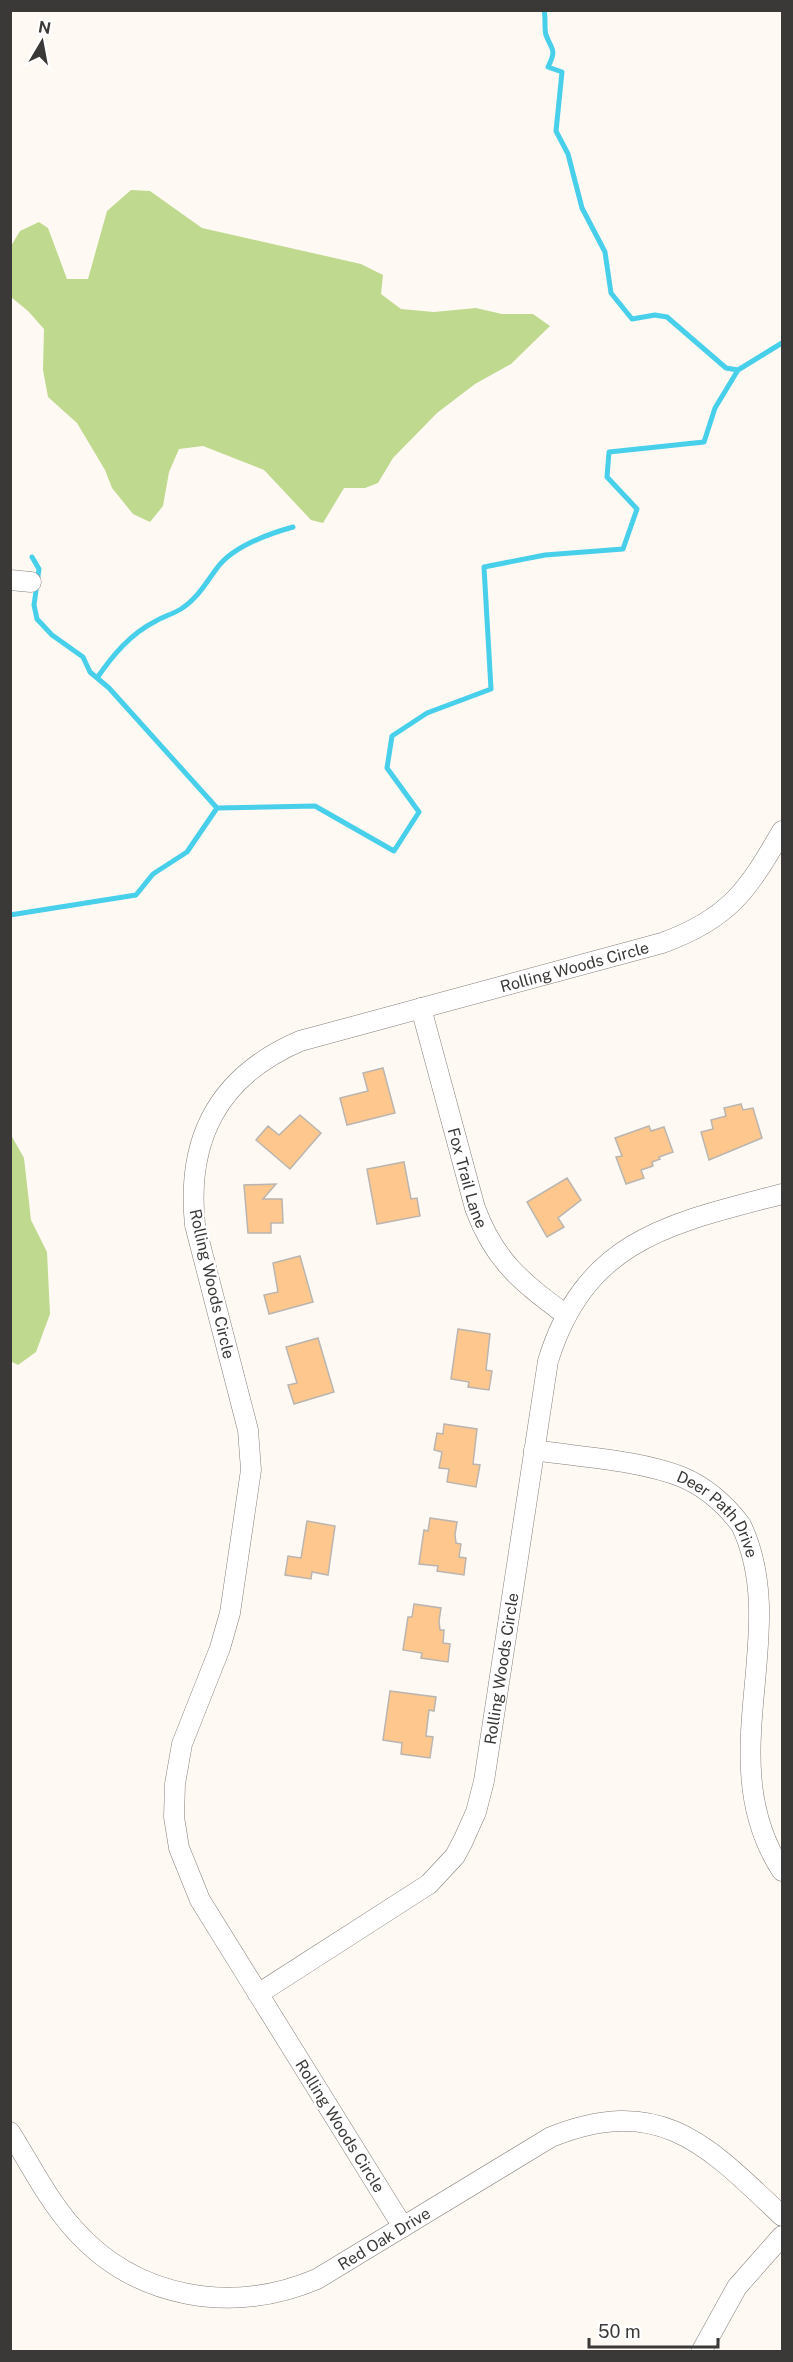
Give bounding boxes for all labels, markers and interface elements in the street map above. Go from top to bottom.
north arrow [12,12,72,72]
text: N [37,17,52,38]
street label: Rolling Woods Circle [498,937,651,996]
street label: Fox Trail Lane [444,1125,492,1231]
street label: Rolling Woods Circle [186,1207,238,1361]
street label: Deer Path Drive [674,1466,762,1560]
street label: Rolling Woods Circle [480,1591,522,1746]
street label: Rolling Woods Circle [291,2056,389,2196]
street label: Red Oak Drive [334,2203,434,2274]
scale bar [589,2311,718,2349]
text: 50 m [598,2321,641,2342]

